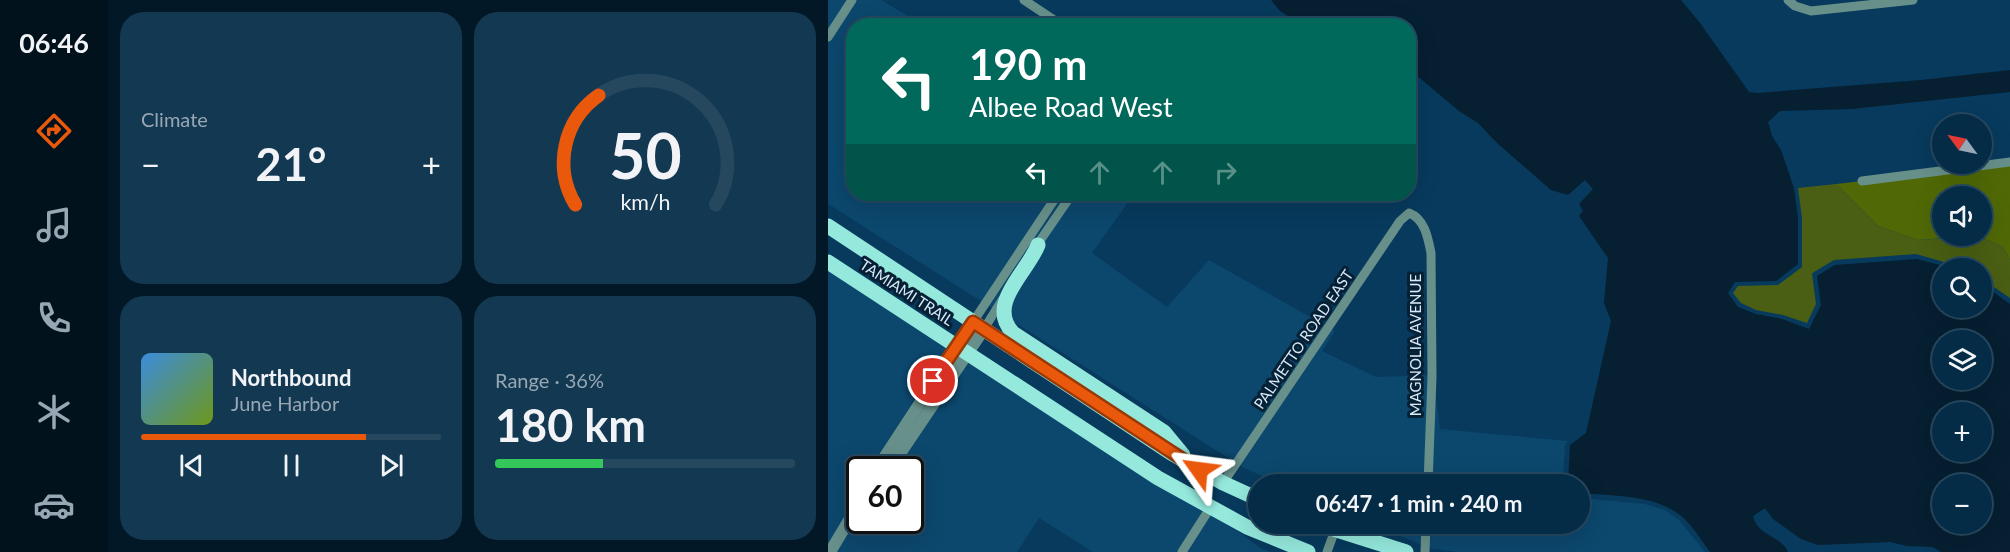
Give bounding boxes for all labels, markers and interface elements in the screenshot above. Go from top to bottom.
text: 06:46 [19,26,89,59]
text: 190 m [969,39,1087,89]
icon: left [870,42,948,120]
text: Albee Road West [969,90,1173,123]
text: Climate [141,107,208,131]
icon: directions [33,110,75,152]
north arrow [1932,114,1992,174]
map controls [1932,114,1992,534]
text: 50 [609,117,681,192]
text: 21° [256,137,326,191]
text: − [141,144,160,184]
text: + [422,144,441,184]
icon: left [1020,156,1053,189]
icon: ahead [1083,156,1116,189]
icon: ahead [1146,156,1179,189]
icon: right [1209,156,1242,189]
button: sound [1932,186,1992,246]
text: km/h [620,189,670,215]
icon: music [33,204,75,246]
street label: TAMIAMI TRAIL [857,255,957,329]
button: search [1932,258,1992,318]
street label: PALMETTO ROAD EAST [1250,266,1356,412]
street label: MAGNOLIA AVENUE [1406,274,1424,416]
icon: phone [33,297,75,339]
button: layers [1932,330,1992,390]
pin [907,355,958,406]
text: Northbound [231,364,351,391]
icon: arrive [916,364,949,397]
text: Range · 36% [495,368,604,392]
icon: climate [33,391,75,433]
text: June Harbor [231,391,339,415]
text: 180 km [495,398,646,452]
button: + [1932,402,1992,462]
position arrow [1167,438,1231,502]
icon: previous [175,449,208,482]
icon: pause [275,449,308,482]
icon: next [375,449,408,482]
speed limit sign: 60 [846,456,924,534]
button: − [1932,474,1992,534]
icon: car [33,484,75,526]
text: 06:47 · 1 min · 240 m [1316,490,1522,517]

